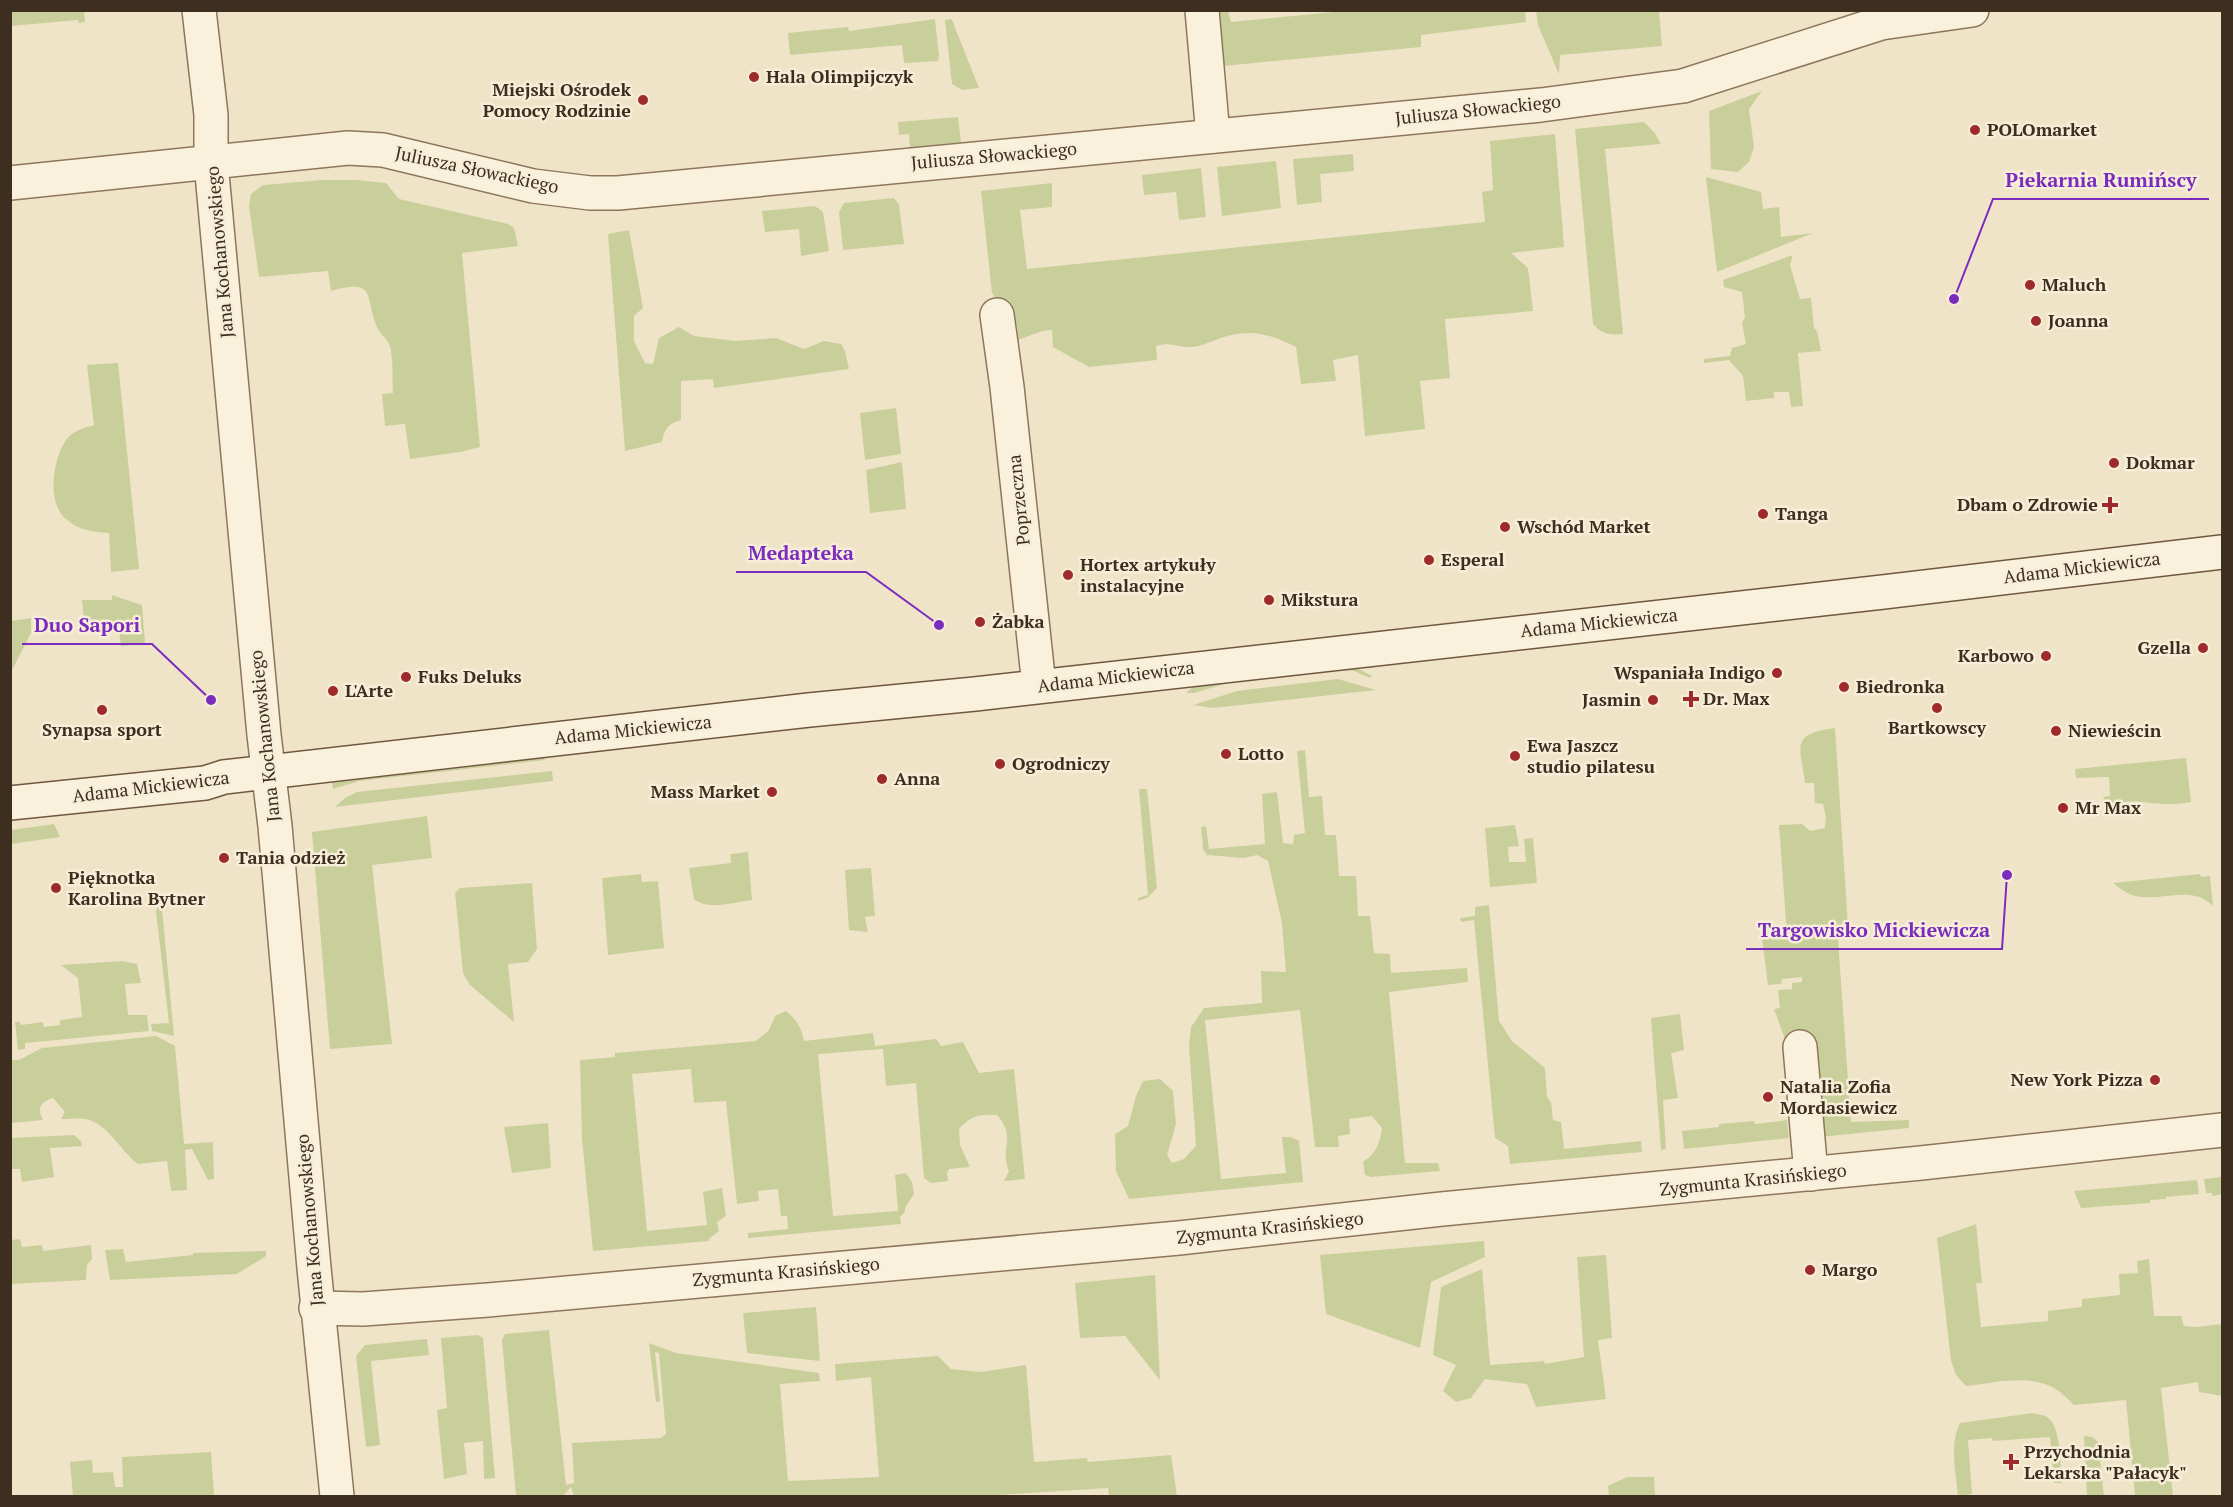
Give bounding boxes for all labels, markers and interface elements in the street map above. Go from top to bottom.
place label: Hala Olimpijczyk [766,64,914,88]
marker: Hala Olimpijczyk [747,70,761,84]
place label: Miejski Ośrodek Pomocy Rodzinie [483,77,631,122]
street label: Juliusza Słowackiego [1394,88,1562,130]
marker: Miejski Ośrodek Pomocy Rodzinie [636,93,650,107]
place label: POLOmarket [1987,117,2097,141]
marker: POLOmarket [1968,123,1982,137]
street label: Juliusza Słowackiego [910,136,1078,174]
street label: Juliusza Słowackiego [393,140,561,198]
callout: Piekarnia Rumińscy [1993,161,2209,199]
street label: Jana Kochanowskiego [200,165,238,339]
text: Piekarnia Rumińscy [2005,166,2197,193]
place label: Maluch [2042,272,2107,296]
marker: Maluch [2023,278,2037,292]
place label: Joanna [2048,308,2109,332]
marker: Joanna [2029,314,2043,328]
place label: Dokmar [2126,450,2195,474]
street label: Poprzeczna [1001,453,1035,547]
marker: Dokmar [2107,456,2121,470]
place label: Dbam o Zdrowie [1957,492,2098,516]
marker: Dbam o Zdrowie [2103,498,2117,512]
place label: Tanga [1775,501,1828,525]
marker: Tanga [1756,507,1770,521]
place label: Wschód Market [1517,514,1651,538]
marker: Wschód Market [1498,520,1512,534]
callout: Medapteka [736,534,866,572]
text: Medapteka [748,539,854,566]
street label: Adama Mickiewicza [2002,545,2162,589]
place label: Esperal [1441,547,1504,571]
place label: Hortex artykuły instalacyjne [1080,552,1216,597]
marker: Esperal [1422,553,1436,567]
marker: Hortex artykuły instalacyjne [1061,568,1075,582]
place label: Mikstura [1281,587,1359,611]
marker: Mikstura [1262,593,1276,607]
street label: Adama Mickiewicza [1519,602,1679,642]
callout: Duo Sapori [22,606,152,644]
place label: Żabka [992,609,1045,633]
text: Duo Sapori [34,611,140,638]
marker: Żabka [973,615,987,629]
place label: Gzella [2138,635,2191,659]
marker: Gzella [2196,641,2210,655]
place label: Karbowo [1958,643,2034,667]
street label: Jana Kochanowskiego [243,649,285,823]
marker: Karbowo [2039,649,2053,663]
street label: Adama Mickiewicza [1036,654,1196,698]
place label: Wspaniała Indigo [1614,660,1765,684]
place label: Fuks Deluks [418,664,522,688]
marker: Wspaniała Indigo [1770,666,1784,680]
marker: Fuks Deluks [399,670,413,684]
place label: Biedronka [1856,674,1945,698]
place label: L'Arte [345,678,393,702]
marker: Biedronka [1837,680,1851,694]
marker: L'Arte [326,684,340,698]
place label: Dr. Max [1703,686,1770,710]
place label: Jasmin [1582,687,1641,711]
marker: Dr. Max [1684,692,1698,706]
marker: Jasmin [1646,693,1660,707]
marker: Bartkowscy [1930,701,1944,715]
marker: Synapsa sport [95,703,109,717]
street label: Adama Mickiewicza [553,709,713,749]
place label: Bartkowscy [1888,715,1986,739]
place label: Synapsa sport [42,717,162,741]
place label: Niewieścin [2068,718,2162,742]
marker: Niewieścin [2049,724,2063,738]
place label: Ewa Jaszcz studio pilatesu [1527,733,1655,778]
place label: Lotto [1238,741,1284,765]
marker: Lotto [1219,747,1233,761]
marker: Ewa Jaszcz studio pilatesu [1508,749,1522,763]
place label: Ogrodniczy [1012,751,1110,775]
marker: Ogrodniczy [993,757,1007,771]
street label: Adama Mickiewicza [71,764,231,808]
place label: Anna [894,766,940,790]
marker: Anna [875,772,889,786]
place label: Mass Market [651,779,760,803]
marker: Mass Market [765,785,779,799]
place label: Mr Max [2075,795,2141,819]
marker: Mr Max [2056,801,2070,815]
place label: Tania odzież [236,845,346,869]
marker: Tania odzież [217,851,231,865]
place label: Pięknotka Karolina Bytner [68,865,206,910]
marker: Pięknotka Karolina Bytner [49,881,63,895]
callout: Targowisko Mickiewicza [1746,911,2002,949]
text: Targowisko Mickiewicza [1758,916,1990,943]
place label: New York Pizza [2011,1067,2143,1091]
marker: New York Pizza [2148,1073,2162,1087]
place label: Natalia Zofia Mordasiewicz [1780,1074,1897,1119]
marker: Natalia Zofia Mordasiewicz [1761,1090,1775,1104]
street label: Jana Kochanowskiego [290,1133,328,1307]
street label: Zygmunta Krasińskiego [1658,1157,1848,1201]
street label: Zygmunta Krasińskiego [1175,1205,1365,1249]
street label: Zygmunta Krasińskiego [691,1251,881,1291]
place label: Margo [1822,1257,1878,1281]
marker: Margo [1803,1263,1817,1277]
place label: Przychodnia Lekarska "Pałacyk" [2024,1439,2187,1484]
marker: Przychodnia Lekarska "Pałacyk" [2002,1453,2020,1471]

